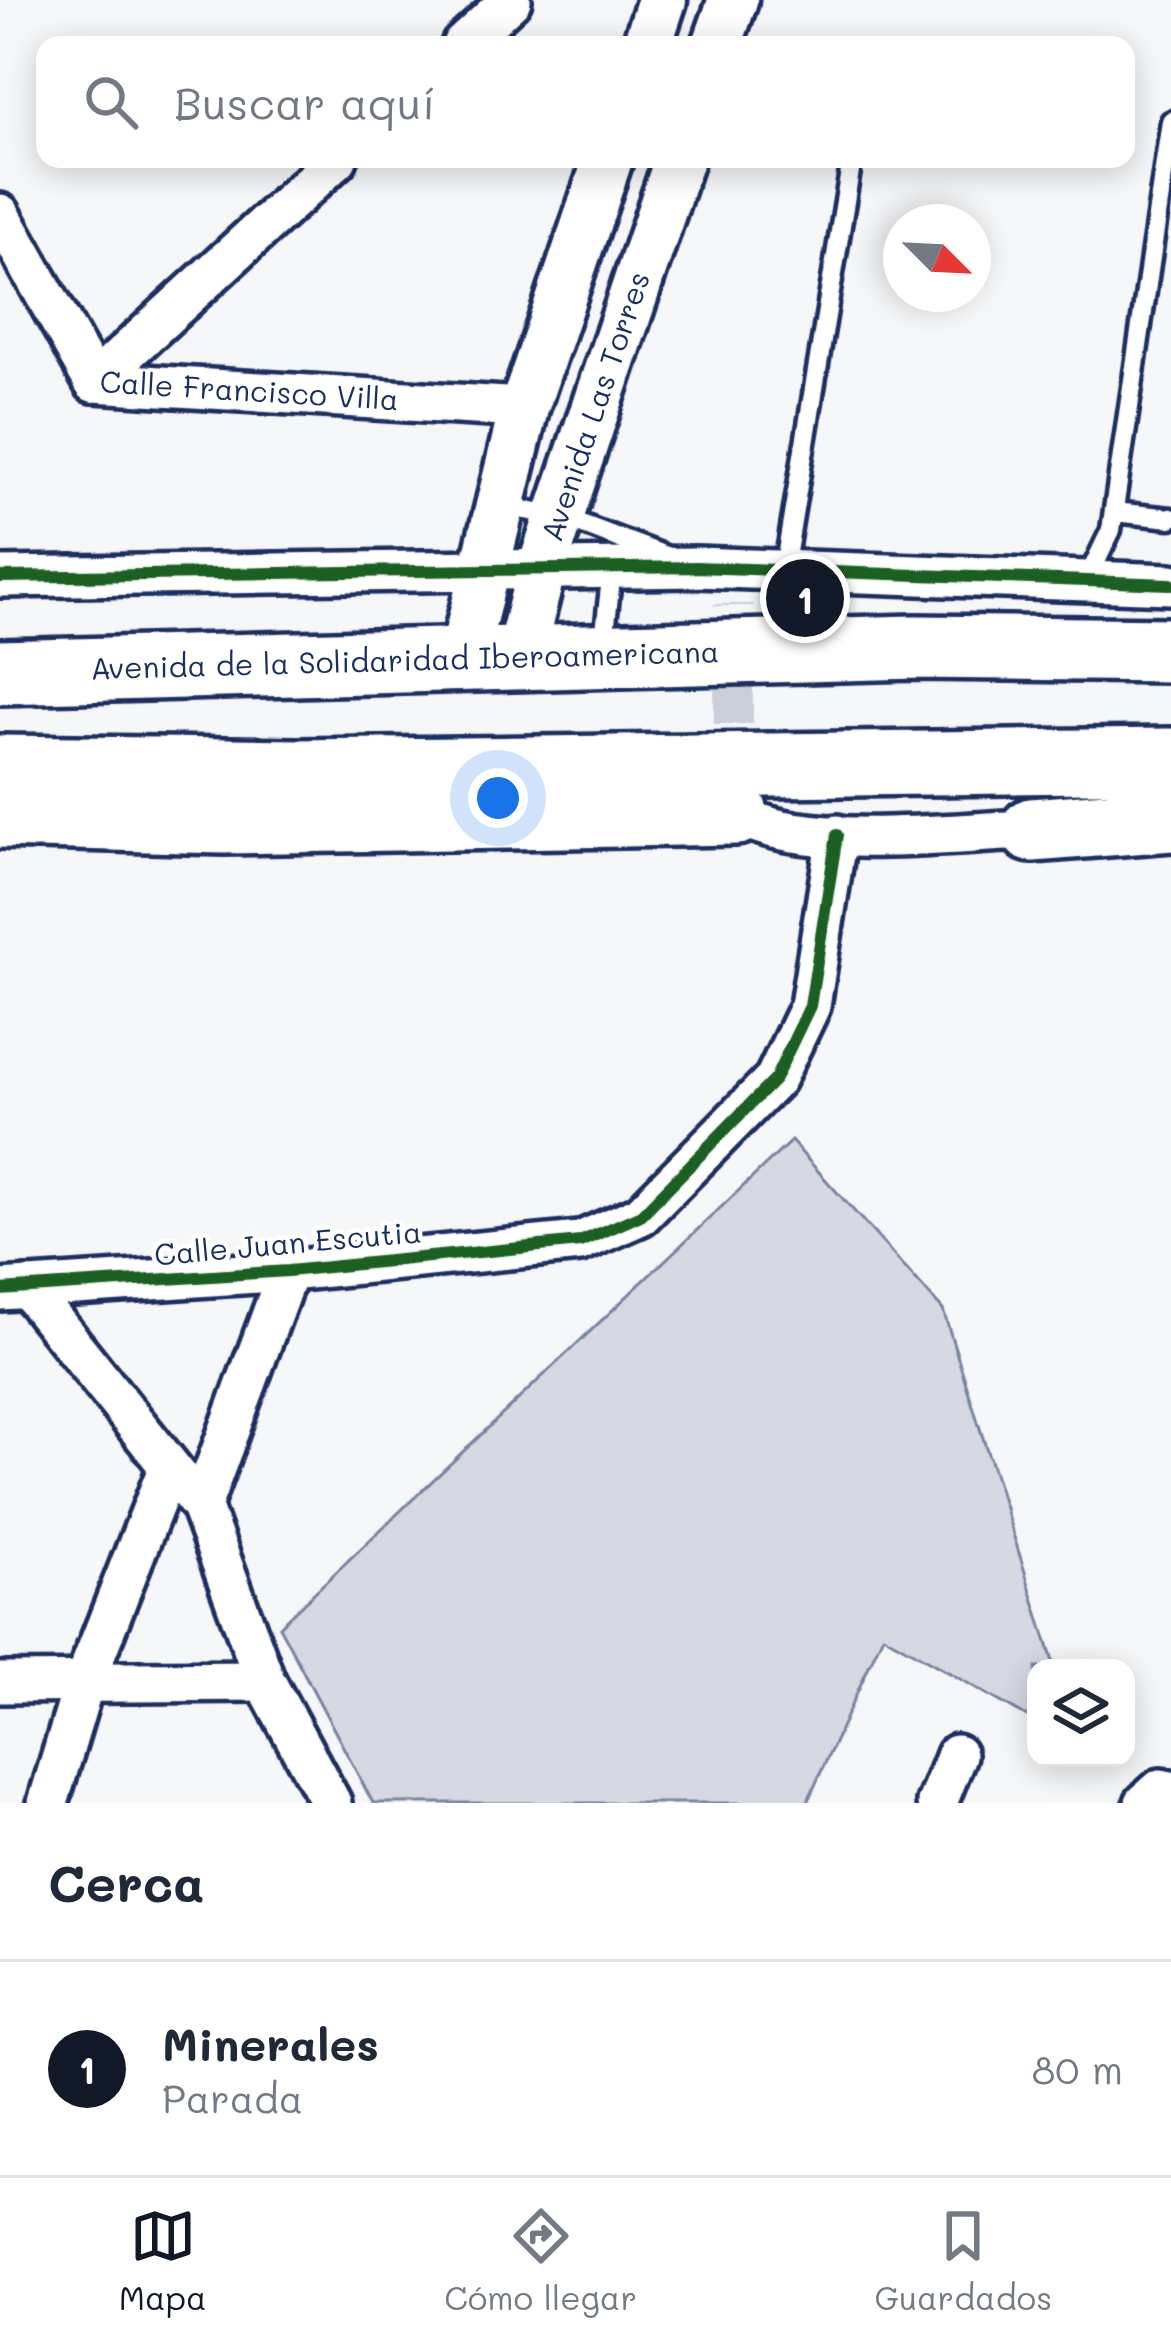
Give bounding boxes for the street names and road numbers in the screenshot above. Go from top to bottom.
street label: Avenida Las Torres [530,266,658,546]
street label: Calle Francisco Villa [99,360,400,418]
street label: Avenida de la Solidaridad Iberoamericana [90,630,720,688]
street label: Calle Juan Escutia [153,1210,423,1274]

